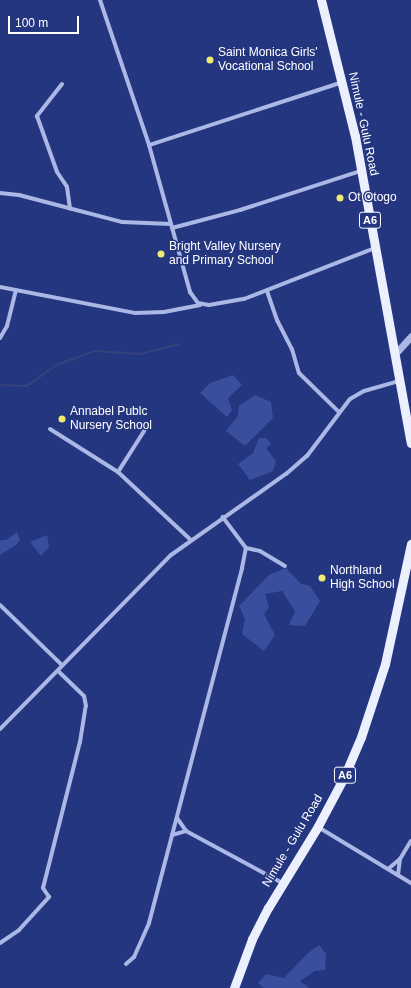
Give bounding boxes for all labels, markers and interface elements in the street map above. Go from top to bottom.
scale bar [10,8,81,34]
text: 100 m [15,16,48,30]
place label: Saint Monica Girls' Vocational School [218,46,318,74]
marker: Saint Monica Girls' Vocational School [205,55,215,65]
street label: Nimule - Gulu Road [345,71,381,177]
place label: Ot Otogo [348,191,397,205]
marker: Ot Otogo [335,193,345,203]
road number: A6 [358,211,382,229]
place label: Bright Valley Nursery and Primary School [169,240,281,268]
marker: Bright Valley Nursery and Primary School [156,249,166,259]
place label: Annabel Publc Nursery School [70,405,152,433]
marker: Annabel Publc Nursery School [57,414,67,424]
place label: Northland High School [330,564,395,592]
marker: Northland High School [317,573,327,583]
road number: A6 [333,766,357,784]
street label: Nimule - Gulu Road [260,792,326,890]

